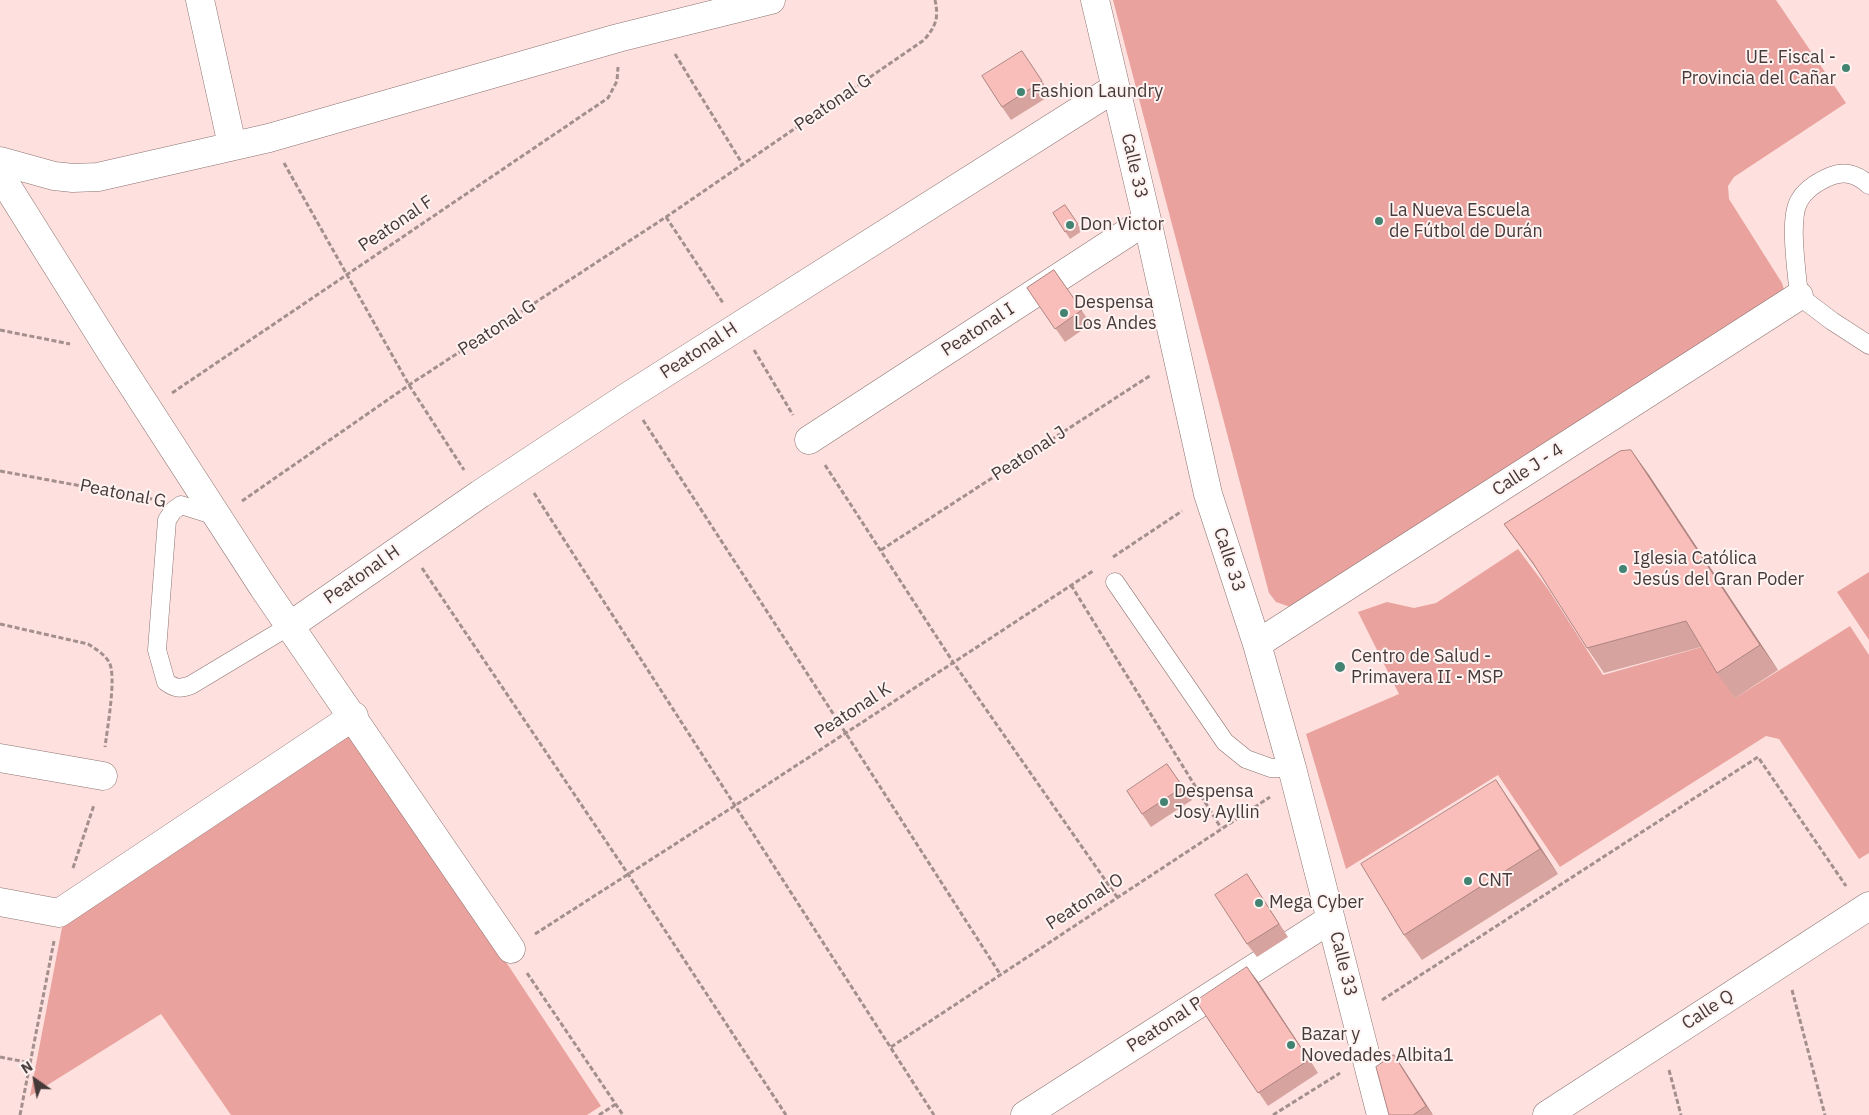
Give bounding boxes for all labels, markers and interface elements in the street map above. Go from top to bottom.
place label: UE. Fiscal - Provincia del Cañar [1681,47,1836,90]
marker: UE. Fiscal - Provincia del Cañar [1840,62,1852,74]
street label: Peatonal G [791,69,875,137]
place label: Fashion Laundry [1031,81,1163,103]
marker: Fashion Laundry [1015,86,1027,98]
street label: Calle 33 [1116,131,1152,201]
street label: Peatonal F [355,191,437,257]
place label: La Nueva Escuela de Fútbol de Durán [1389,200,1543,242]
place label: Don Victor [1080,214,1164,236]
marker: La Nueva Escuela de Fútbol de Durán [1373,215,1385,227]
marker: Don Victor [1064,219,1076,231]
place label: Despensa Los Andes [1074,292,1157,334]
street label: Peatonal G [454,295,540,361]
street label: Peatonal I [938,298,1018,362]
marker: Despensa Los Andes [1058,307,1070,319]
street label: Peatonal H [656,318,742,384]
street label: Peatonal J [988,422,1070,486]
street label: Calle J - 4 [1488,439,1568,501]
street label: Peatonal G [78,475,168,513]
street label: Calle 33 [1208,525,1250,595]
street label: Peatonal H [320,541,404,609]
place label: Iglesia Católica Jesús del Gran Poder [1633,548,1804,590]
marker: Iglesia Católica Jesús del Gran Poder [1617,563,1629,575]
place label: Centro de Salud - Primavera II - MSP [1351,646,1503,689]
marker: Centro de Salud - Primavera II - MSP [1333,660,1347,674]
street label: Peatonal K [811,678,895,744]
place label: Despensa Josy Ayllin [1174,781,1260,824]
marker: Despensa Josy Ayllin [1158,796,1170,808]
street label: Peatonal O [1042,869,1128,935]
place label: CNT [1478,870,1512,892]
marker: CNT [1462,875,1474,887]
place label: Mega Cyber [1269,892,1364,914]
marker: Mega Cyber [1253,897,1265,909]
street label: Calle 33 [1325,929,1361,999]
street label: Calle Q [1678,985,1738,1035]
street label: Peatonal P [1123,992,1207,1058]
place label: Bazar y Novedades Albita1 [1301,1024,1454,1066]
marker: Bazar y Novedades Albita1 [1285,1039,1297,1051]
north arrow [10,1055,60,1105]
text: N [18,1057,36,1078]

